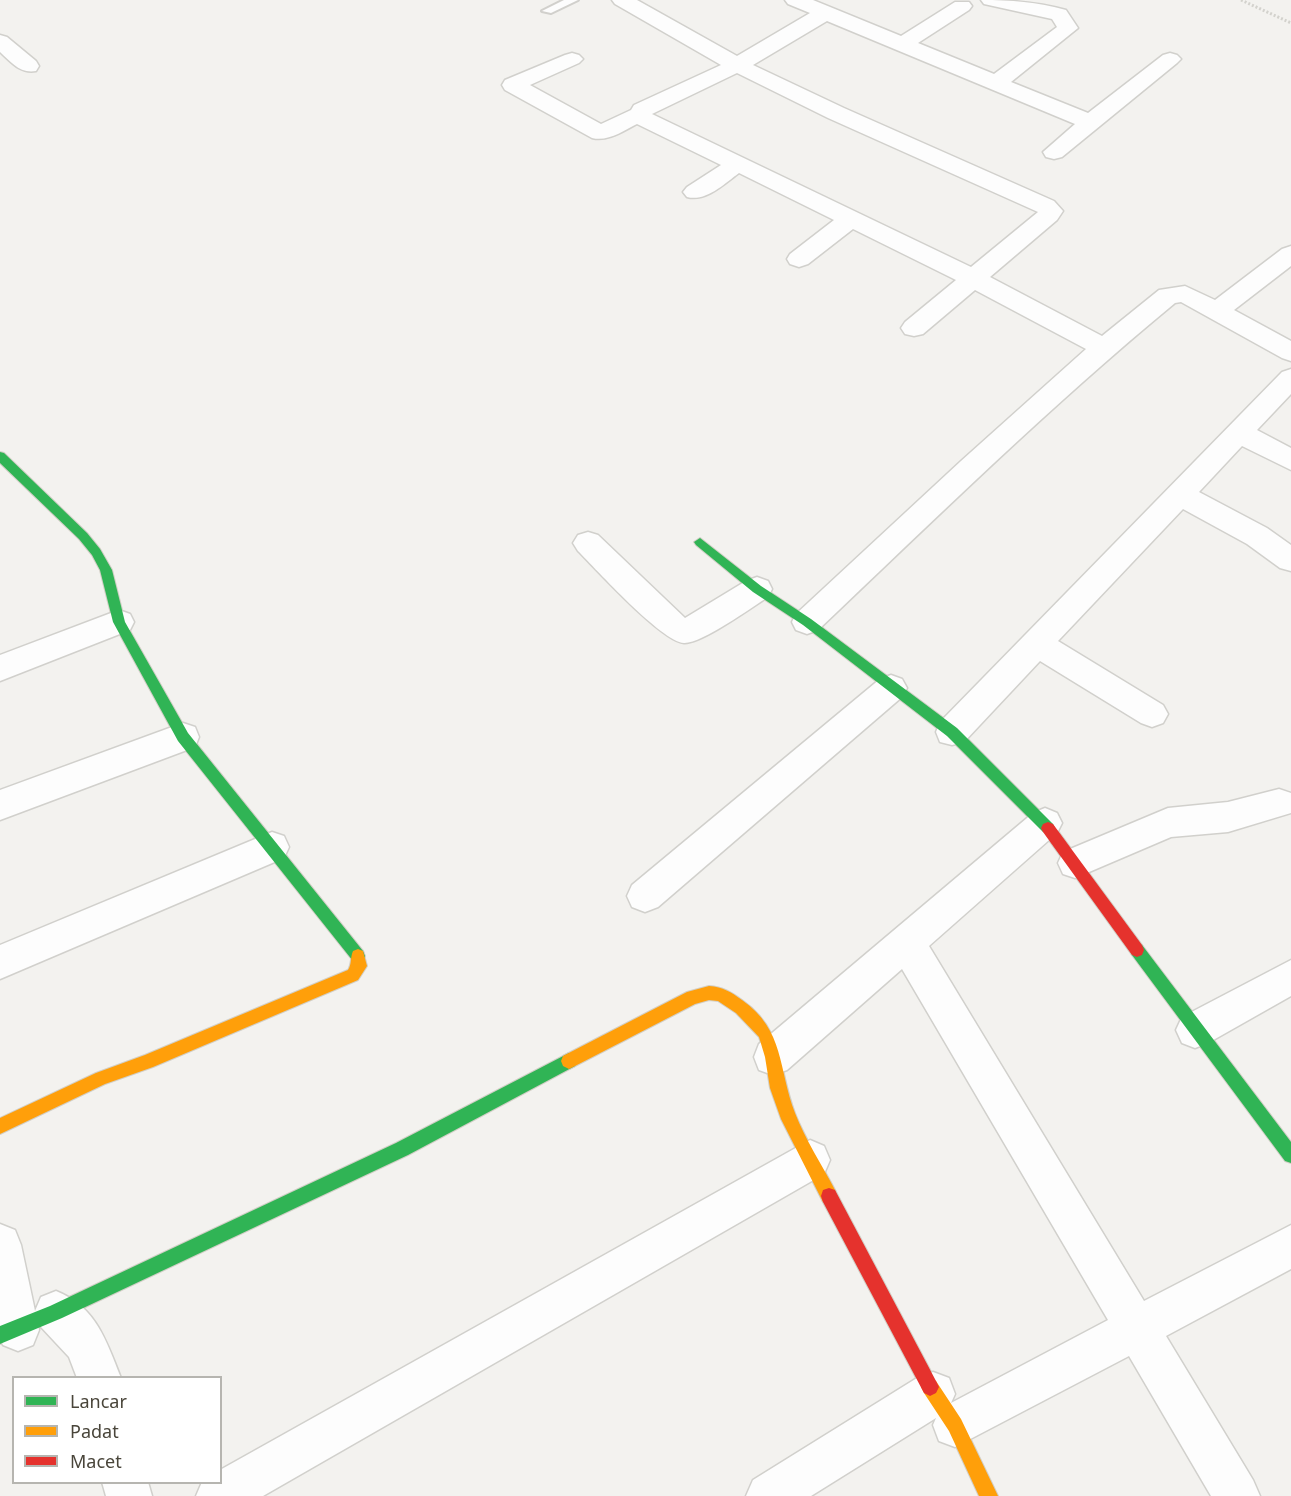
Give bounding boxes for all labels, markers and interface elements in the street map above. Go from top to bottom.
legend [12,1376,222,1484]
text: Lancar [70,1389,127,1413]
text: Padat [70,1419,119,1443]
text: Macet [70,1449,122,1473]

